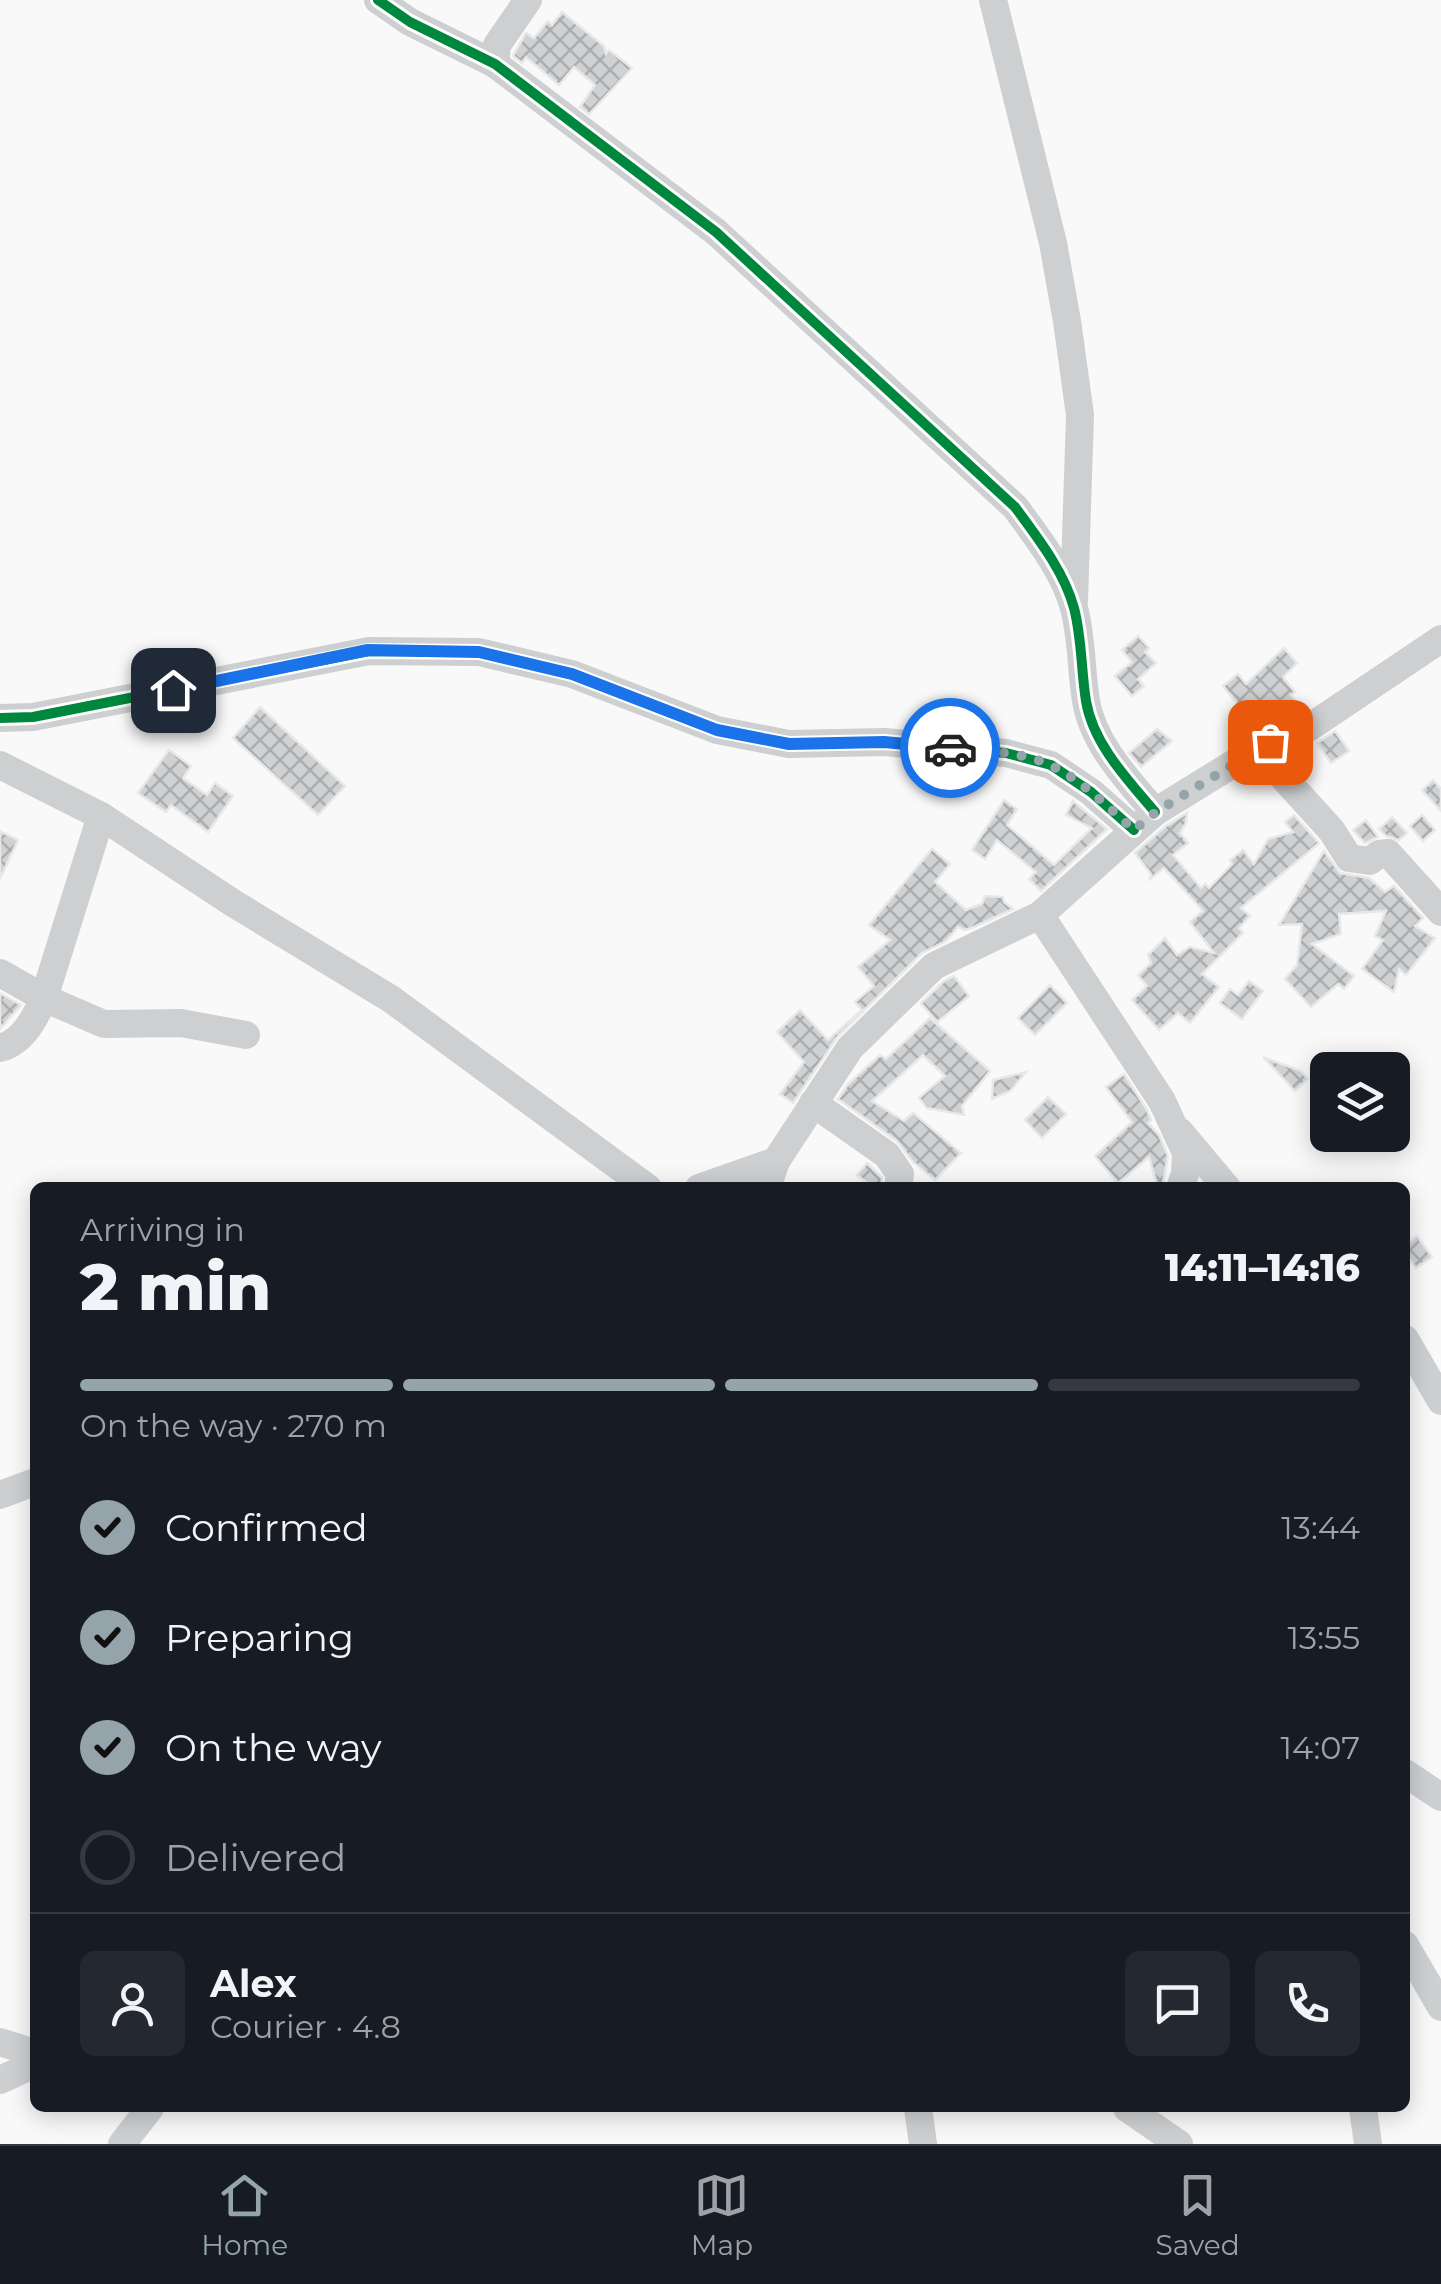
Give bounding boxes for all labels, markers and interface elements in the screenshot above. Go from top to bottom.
pin [131,648,216,733]
icon: home [146,663,201,718]
courier [900,698,1000,798]
pin [1228,700,1313,785]
icon: bag [1243,715,1298,770]
icon: car [923,721,978,776]
map controls [1310,1052,1410,1152]
button: layers [1310,1052,1410,1152]
text: Arriving in [80,1210,245,1249]
text: 14:11–14:16 [1165,1244,1360,1291]
text: 2 min [80,1247,271,1326]
text: On the way · 270 m [80,1406,387,1445]
icon: check [80,1500,135,1555]
text: Confirmed [165,1504,368,1551]
text: 13:44 [1281,1508,1360,1547]
icon: check [80,1610,135,1665]
text: Preparing [165,1614,354,1661]
text: 13:55 [1288,1618,1360,1657]
icon: check [80,1720,135,1775]
text: On the way [165,1724,382,1771]
text: 14:07 [1281,1728,1360,1767]
text: Delivered [165,1834,346,1881]
button: person [80,1951,185,2056]
button: chat [1125,1951,1230,2056]
button: phone [1255,1951,1360,2056]
text: Alex [210,1960,297,2007]
text: Courier · 4.8 [210,2007,401,2046]
tab: Home [201,2168,288,2262]
tab: Map [691,2168,753,2262]
tab: Saved [1156,2168,1240,2262]

